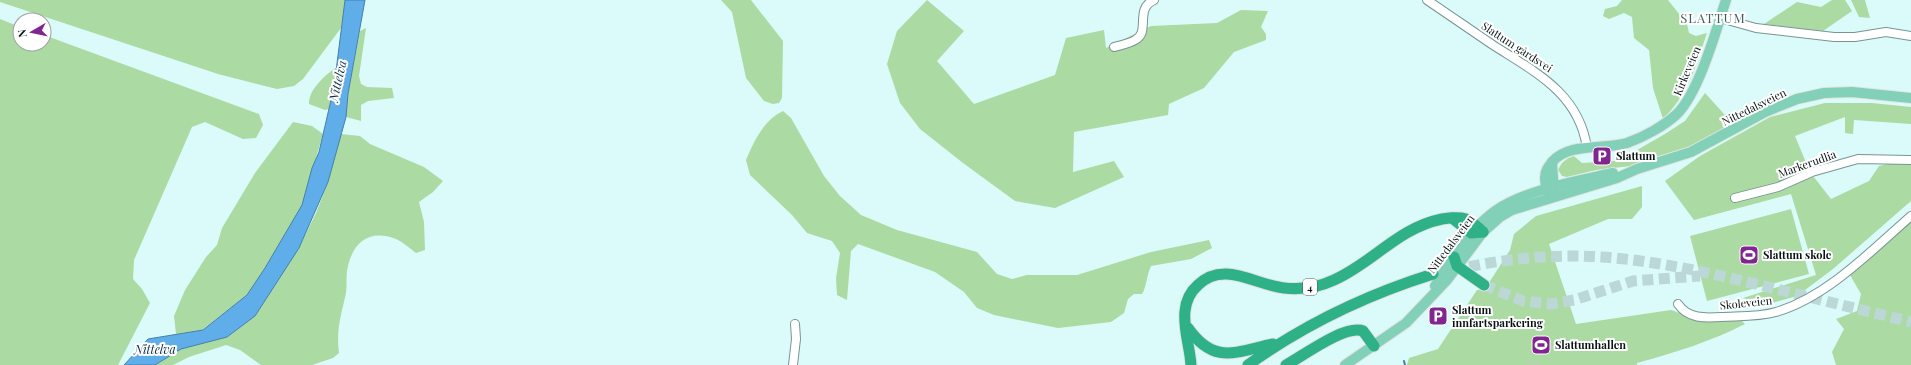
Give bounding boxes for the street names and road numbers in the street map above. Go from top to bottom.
street label: Slattum gårdsvei [1479,18,1556,75]
street label: Kirkeveien [1669,43,1704,98]
street label: Nittedalsveien [1719,84,1789,129]
street label: Markerudlia [1776,146,1838,181]
street label: Nittedalsveien [1424,211,1478,276]
road number: 4 [1303,279,1317,295]
street label: Skoleveien [1719,292,1773,313]

